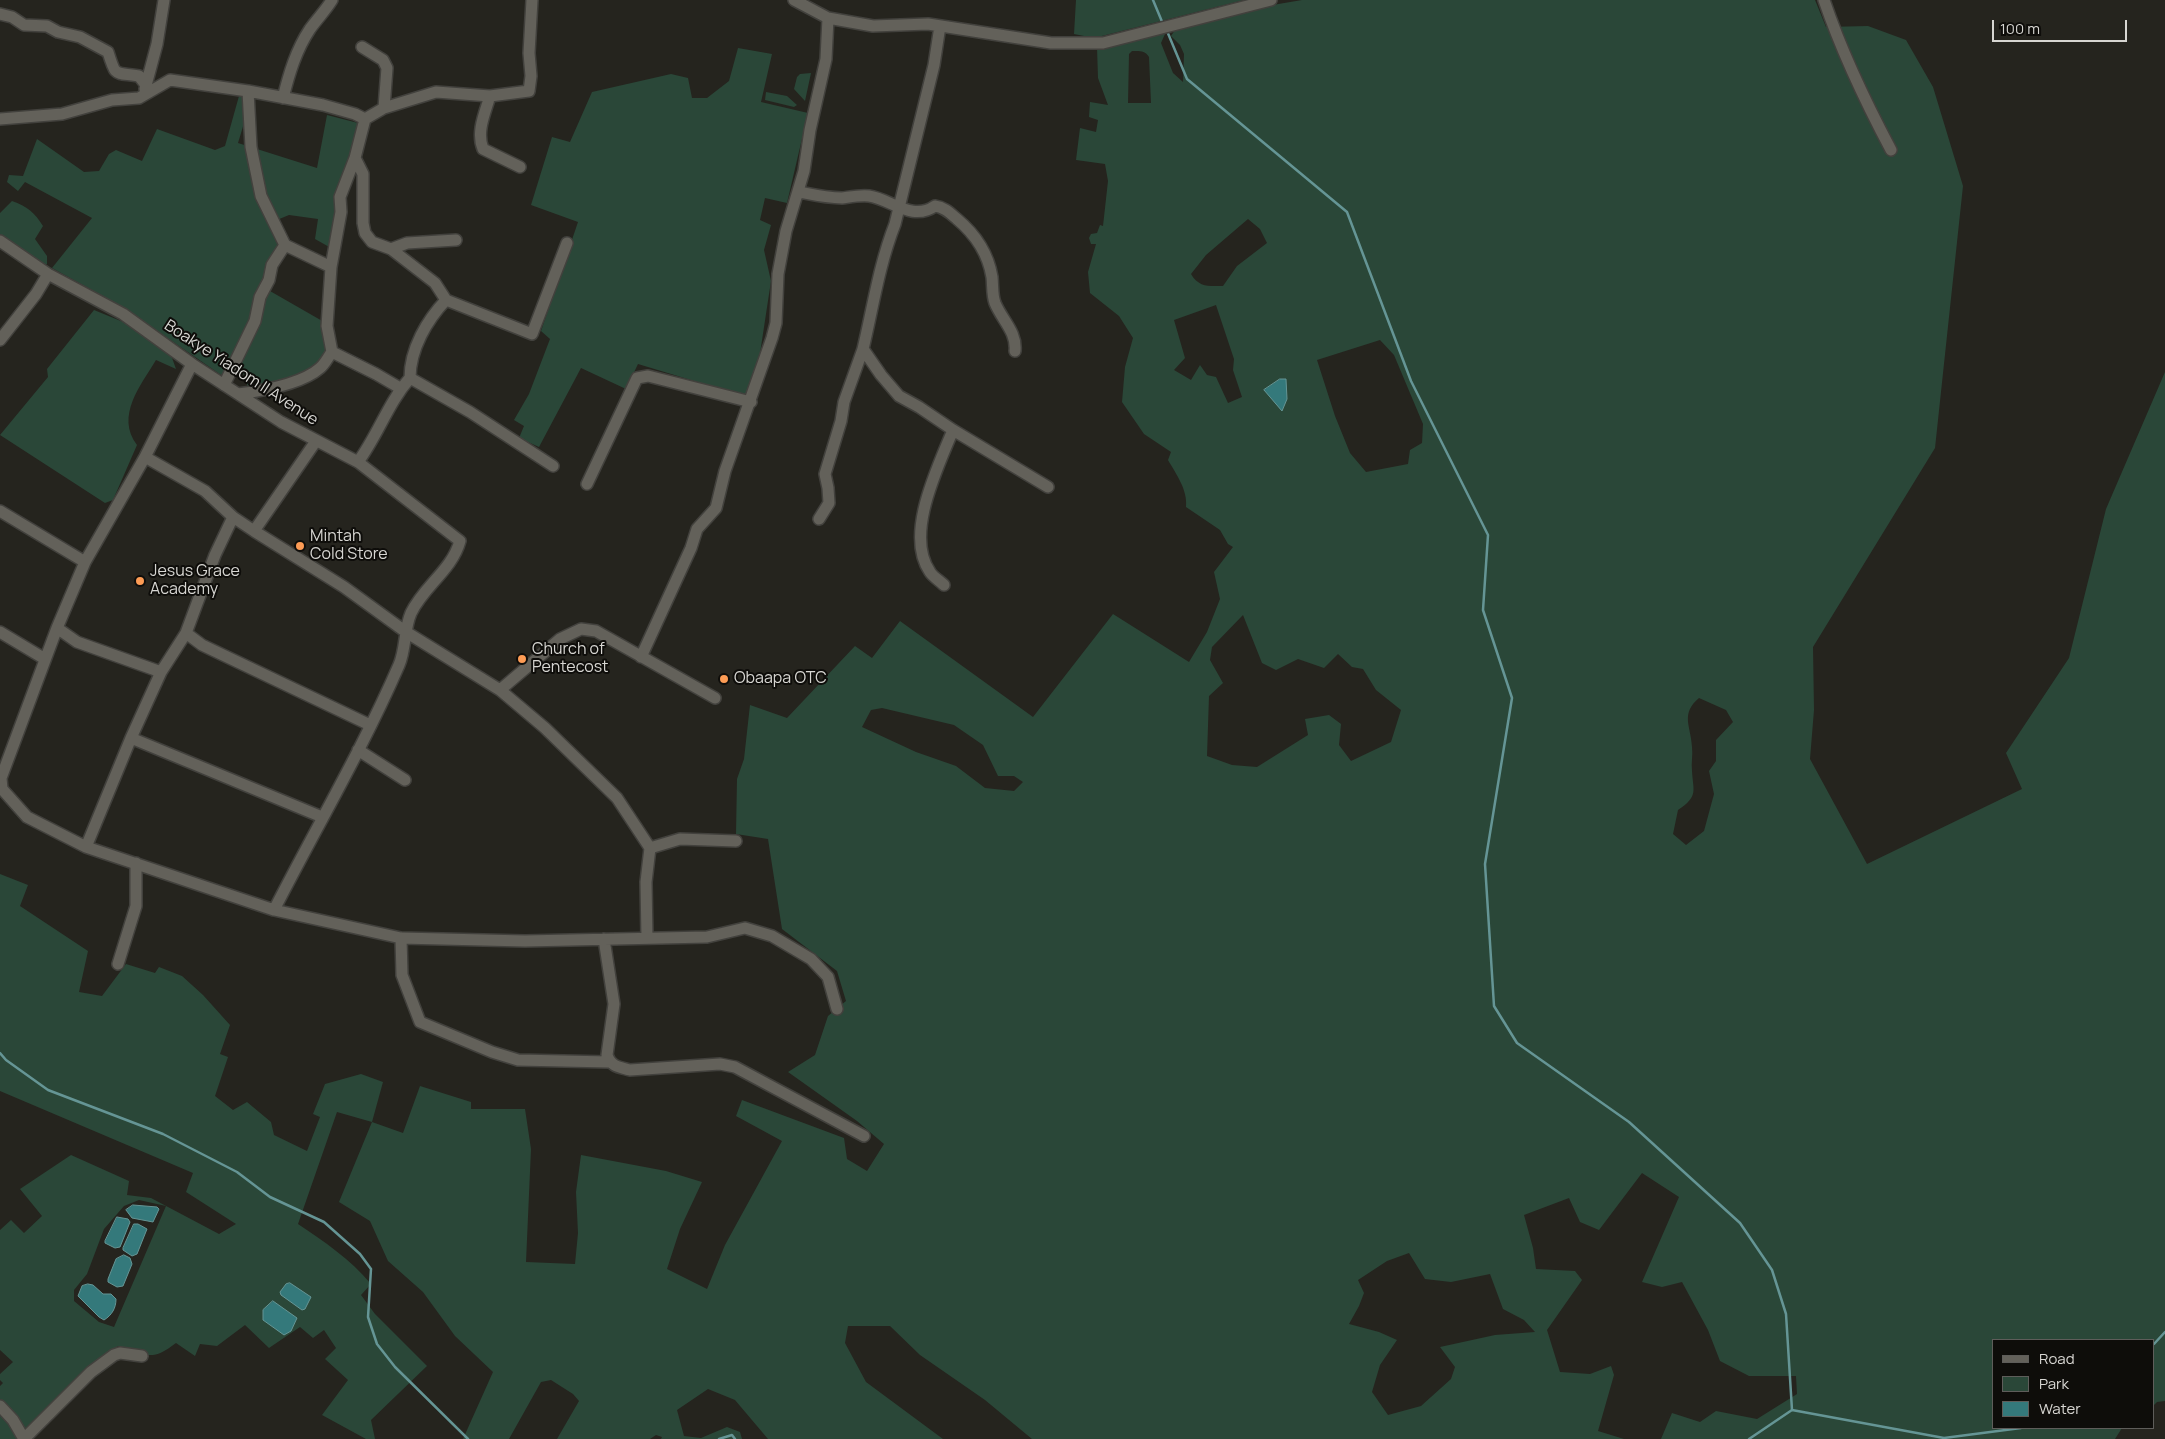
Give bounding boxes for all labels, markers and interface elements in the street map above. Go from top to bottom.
scale bar [1995,10,2130,42]
text: 100 m [2000,18,2040,39]
street label: Boakye Yiadom II Avenue [161,316,321,430]
place label: Mintah Cold Store [310,527,388,565]
marker: Mintah Cold Store [294,540,306,552]
place label: Jesus Grace Academy [150,562,240,600]
marker: Jesus Grace Academy [134,575,146,587]
place label: Church of Pentecost [532,640,608,678]
marker: Church of Pentecost [516,653,528,665]
place label: Obaapa OTC [734,669,827,689]
marker: Obaapa OTC [718,673,730,685]
legend [1992,1339,2155,1429]
text: Road [2039,1348,2075,1369]
text: Park [2039,1373,2069,1394]
text: Water [2039,1398,2081,1419]

